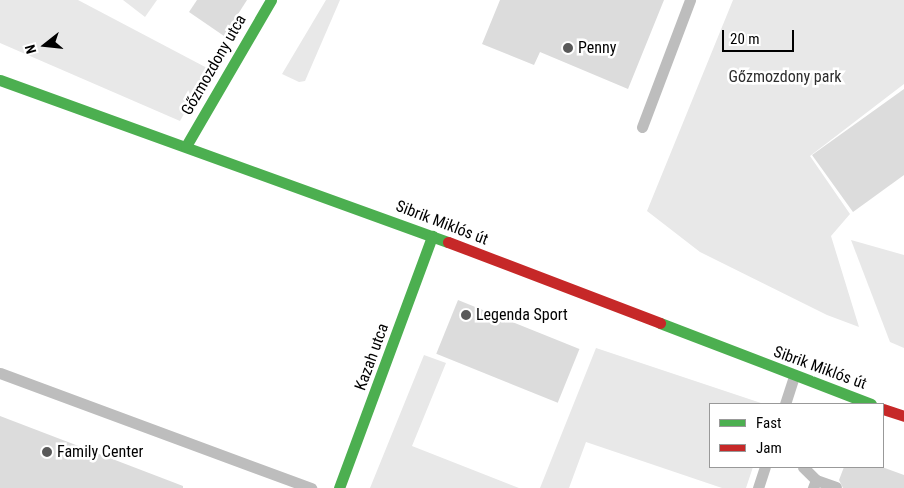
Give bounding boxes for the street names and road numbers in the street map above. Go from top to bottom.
street label: Gőzmozdony utca [177,11,251,119]
street label: Sibrik Miklós út [393,197,491,249]
street label: Kazah utca [351,321,393,393]
street label: Sibrik Miklós út [771,342,869,394]

